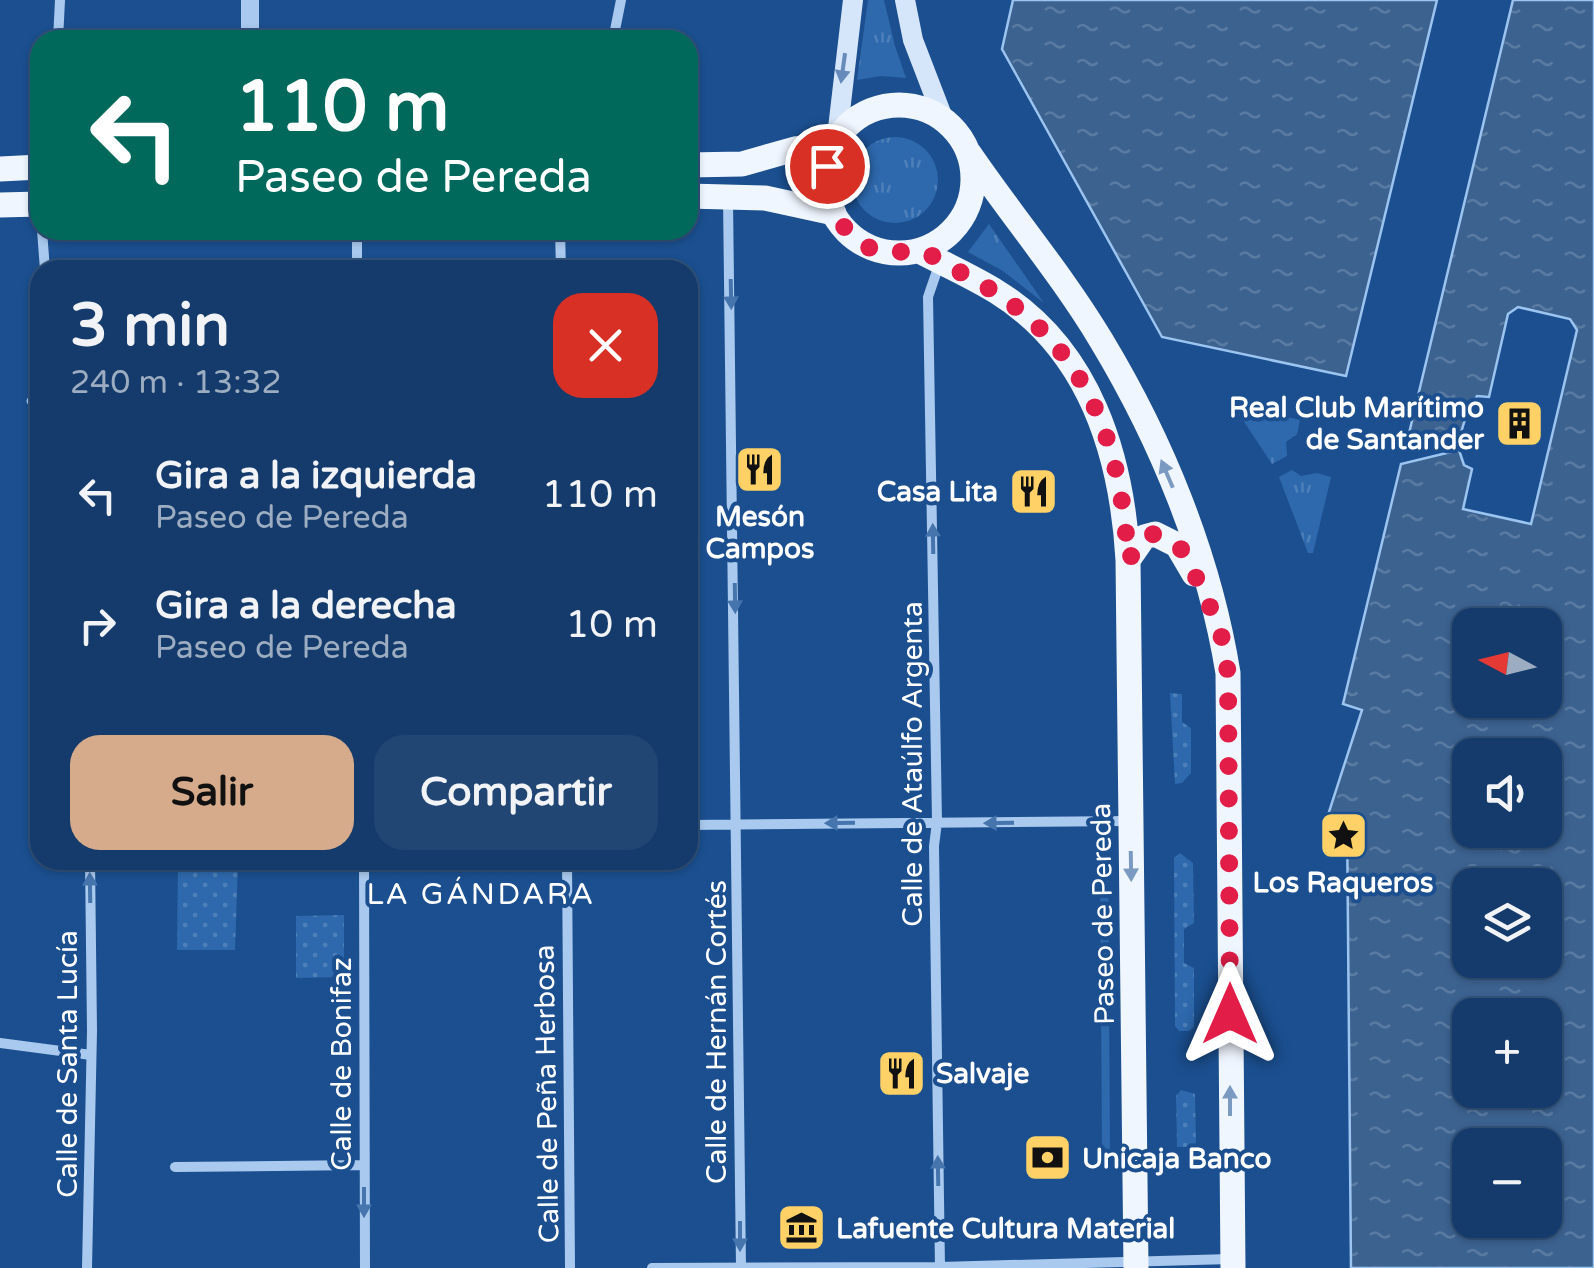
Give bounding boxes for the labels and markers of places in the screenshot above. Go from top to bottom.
pin [785,124,870,209]
place label: Real Club Marítimo de Santander [1229,391,1485,457]
building icon: Real Club Marítimo de Santander [1493,397,1545,449]
restaurant icon: Mesón Campos [734,443,786,495]
restaurant icon: Casa Lita [1007,465,1059,517]
place label: Casa Lita [877,475,998,509]
place label: Mesón Campos [705,500,815,566]
place icon: Los Raqueros [1317,809,1369,861]
place label: Los Raqueros [1253,866,1433,900]
restaurant icon: Salvaje [875,1047,927,1099]
place label: Salvaje [936,1057,1029,1091]
bank icon: Unicaja Banco [1021,1132,1073,1184]
place label: Unicaja Banco [1082,1142,1272,1176]
museum icon: Lafuente Cultura Material [775,1202,827,1254]
place label: Lafuente Cultura Material [836,1212,1175,1246]

